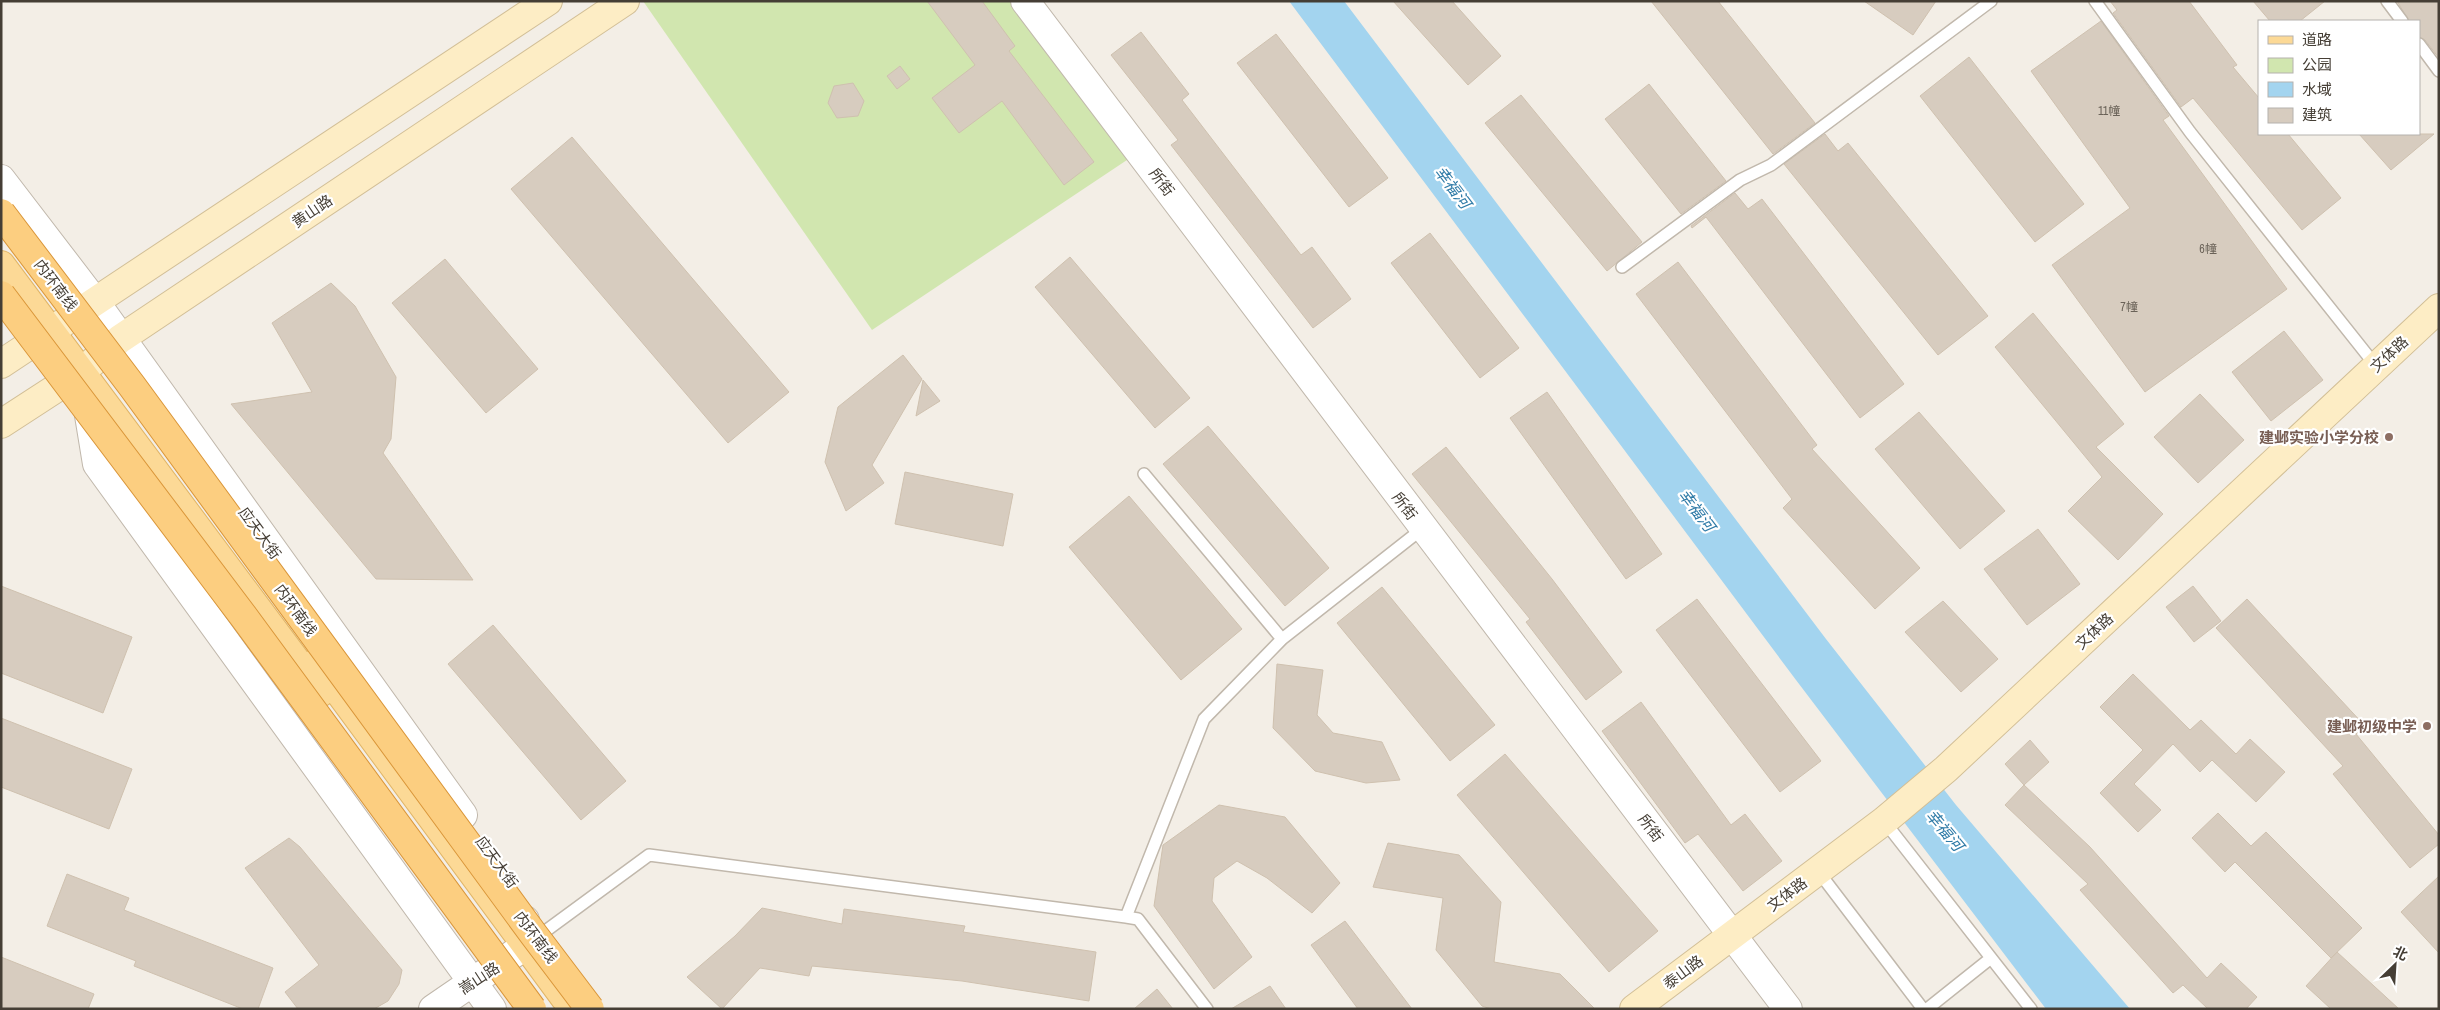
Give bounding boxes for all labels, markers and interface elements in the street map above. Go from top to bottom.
legend [2258,20,2420,135]
text: 道路 [2302,29,2332,50]
text: 公园 [2302,54,2332,75]
text: 水域 [2302,79,2332,100]
house number: 11幢 [2098,103,2120,119]
text: 建筑 [2302,104,2332,125]
water label: 幸福河 [1430,161,1478,215]
street label: 所街 [1145,164,1179,200]
street label: 黄山路 [287,190,337,232]
house number: 6幢 [2199,241,2217,257]
street label: 内环南线 [30,255,82,315]
house number: 7幢 [2120,299,2138,315]
street label: 文体路 [2365,331,2413,377]
place label: 建邺实验小学分校 [2259,427,2379,448]
marker: 建邺实验小学分校 [2383,431,2395,443]
water label: 幸福河 [1674,484,1722,538]
street label: 所街 [1388,488,1422,524]
street label: 应天大街 [234,503,286,563]
street label: 内环南线 [270,580,322,640]
street label: 文体路 [2070,608,2118,654]
place label: 建邺初级中学 [2327,716,2417,737]
marker: 建邺初级中学 [2421,720,2433,732]
water label: 幸福河 [1921,805,1971,858]
street label: 所街 [1634,810,1668,846]
street label: 应天大街 [471,832,523,892]
street label: 文体路 [1763,872,1811,916]
street label: 内环南线 [510,907,562,967]
north arrow [2370,940,2420,990]
text: 北 [2390,942,2411,964]
street label: 泰山路 [1659,950,1707,994]
street label: 嵩山路 [454,957,504,999]

